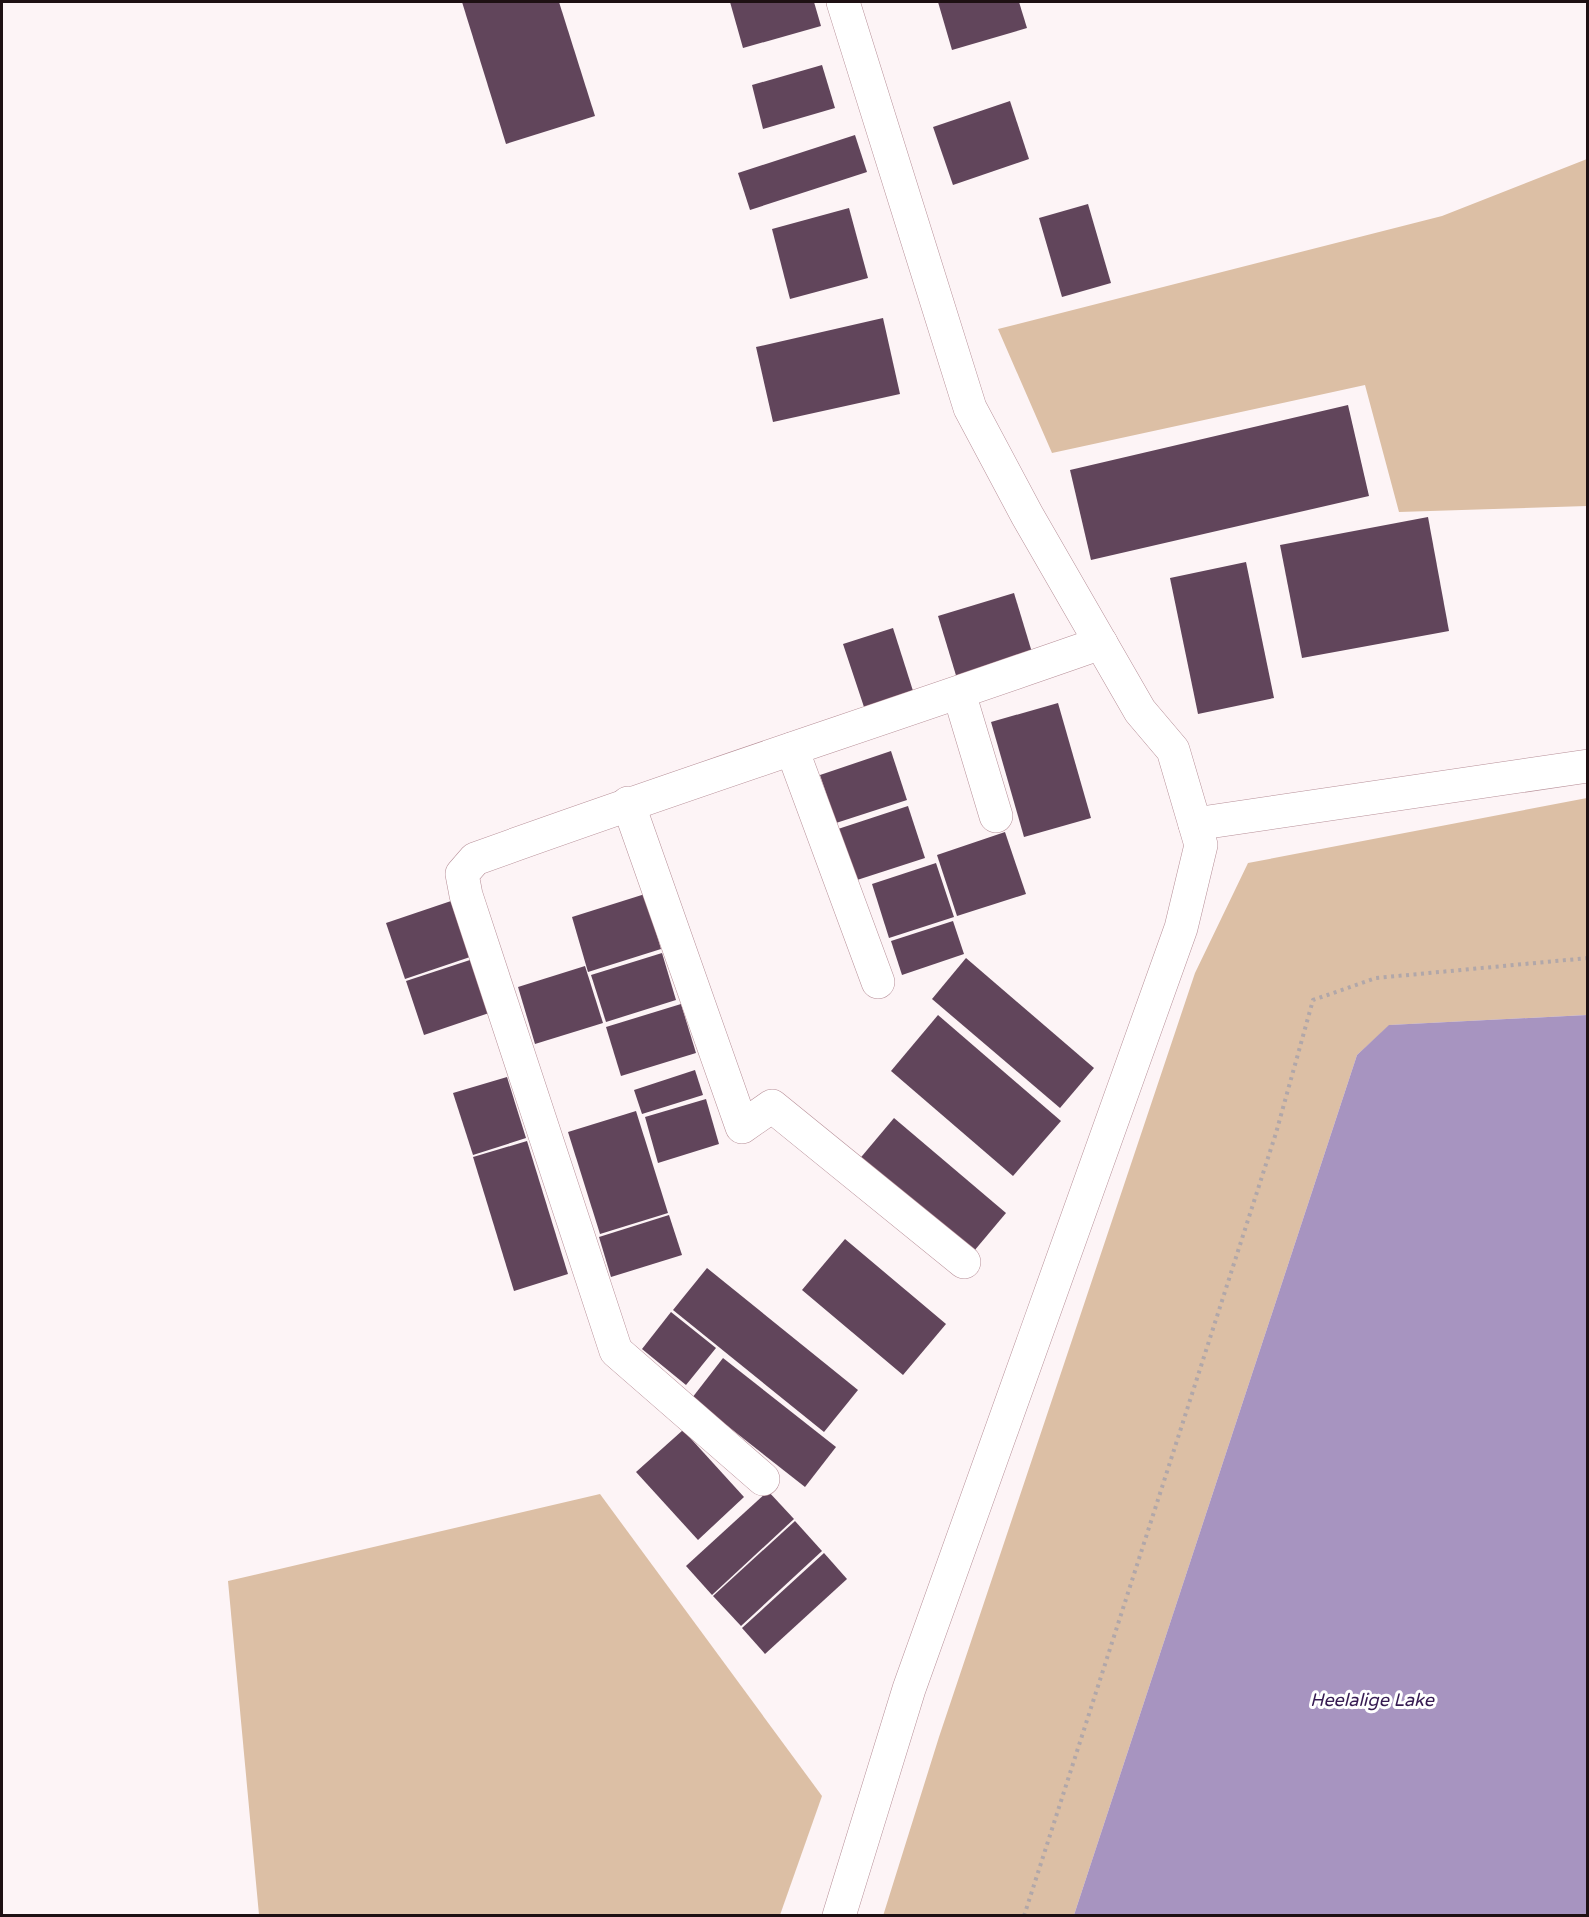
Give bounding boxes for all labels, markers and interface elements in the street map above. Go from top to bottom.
water label: Heelalige Lake [1310,1689,1435,1711]

